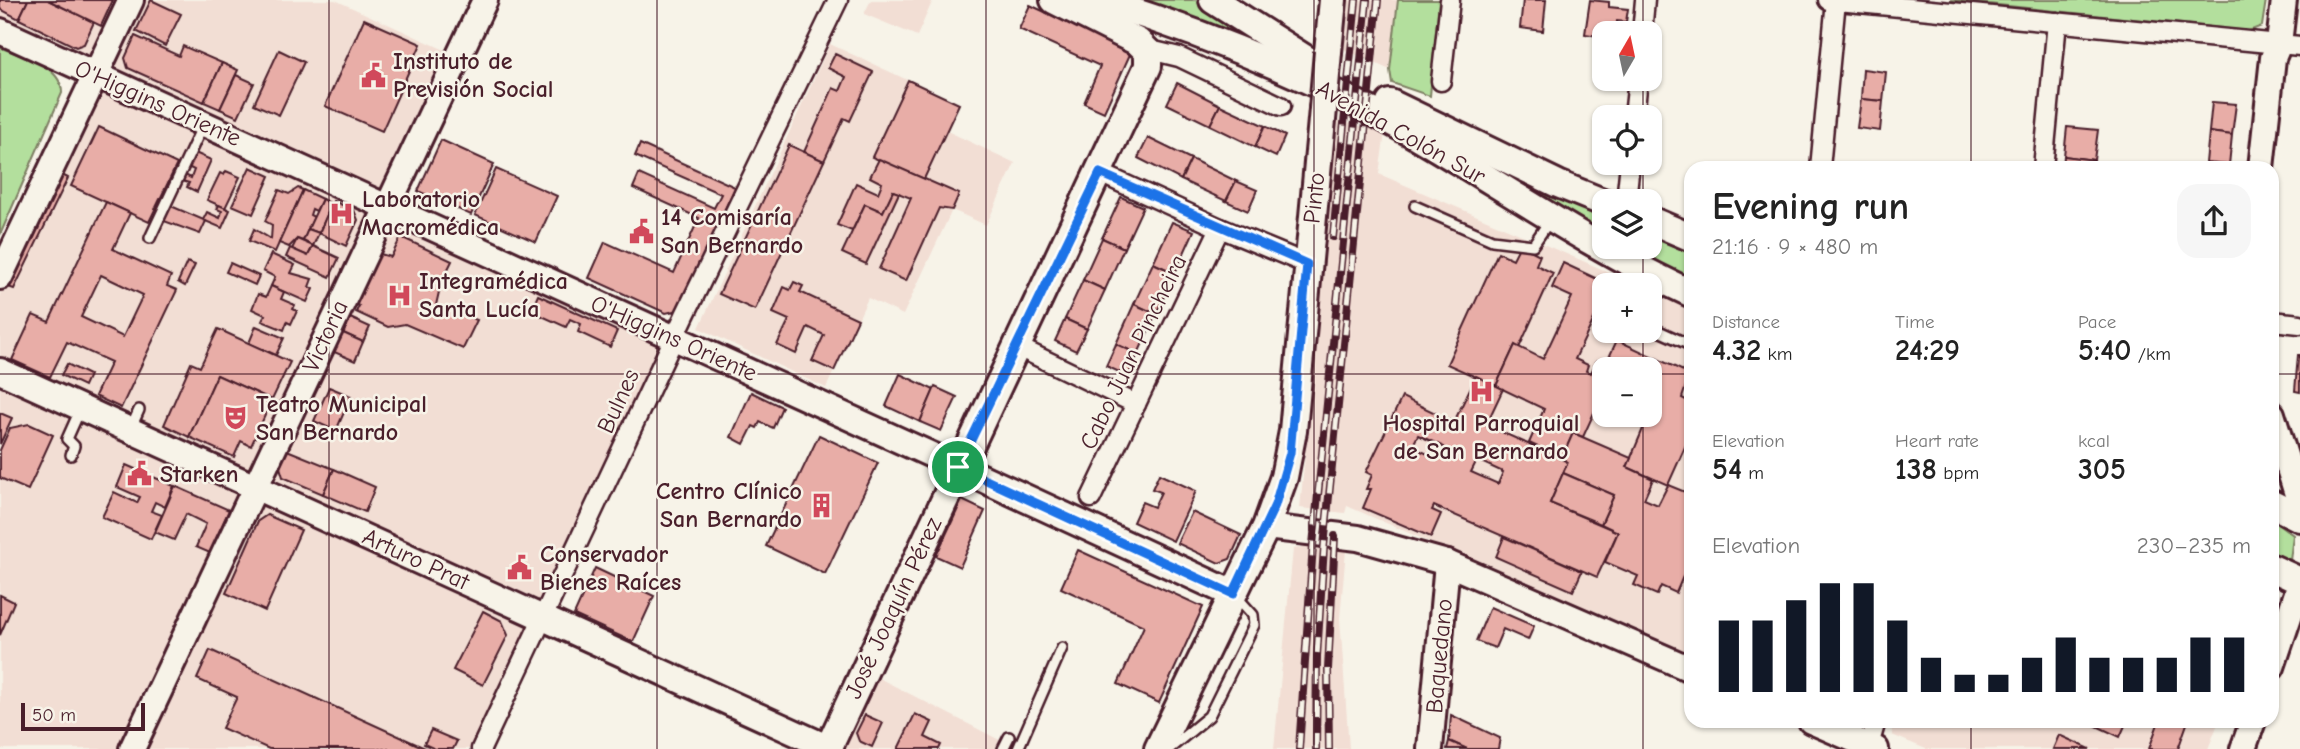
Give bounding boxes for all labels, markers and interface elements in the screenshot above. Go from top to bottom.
north arrow [1592,21,1662,91]
map controls [1592,21,1662,427]
place label: Instituto de Previsión Social [393,47,554,103]
street label: O'Higgins Oriente [71,54,245,152]
public building icon: Instituto de Previsión Social [359,61,387,89]
street label: Avenida Colón Sur [1312,74,1491,190]
button: locate [1592,105,1662,175]
street label: Pinto [1297,171,1331,225]
button: share [2177,184,2251,258]
place label: Laboratorio Macromédica [362,185,499,241]
text: Evening run [1712,185,1909,229]
button: layers [1592,189,1662,259]
hospital icon: Laboratorio Macromédica [328,199,356,227]
place label: 14 Comisaría San Bernardo [661,203,803,259]
public building icon: 14 Comisaría San Bernardo [627,217,655,245]
text: 21:16 · 9 × 480 m [1712,233,1878,260]
street label: Cabo Juan Pincheira [1074,250,1192,454]
place label: Integramédica Santa Lucía [419,267,568,323]
button: + [1592,273,1662,343]
hospital icon: Integramédica Santa Lucía [385,281,413,309]
street label: O'Higgins Oriente [587,289,761,387]
street label: Victoria [296,296,354,376]
text: Distance [1712,311,1780,333]
text: Time [1895,311,1934,333]
text: Pace [2078,311,2116,333]
text: 4.32 [1712,333,1761,368]
text: 24:29 [1895,333,1960,368]
text: 5:40 [2078,333,2131,368]
text: km [1761,343,1793,365]
text: /km [2131,343,2171,365]
button: − [1592,357,1662,427]
street label: Bulnes [591,364,645,438]
hospital icon: Hospital Parroquial de San Bernardo [1467,378,1495,406]
place label: Teatro Municipal San Bernardo [256,390,427,446]
theatre icon: Teatro Municipal San Bernardo [222,404,250,432]
place label: Hospital Parroquial de San Bernardo [1382,409,1580,465]
text: Elevation [1712,430,1785,452]
text: Heart rate [1895,430,1979,452]
text: kcal [2078,430,2110,452]
pin [928,437,988,497]
icon: arrive [939,448,977,486]
text: 54 [1712,452,1742,487]
text: 138 [1895,452,1937,487]
text: 305 [2078,452,2126,487]
public building icon: Starken [126,460,154,488]
place label: Starken [160,460,238,488]
text: m [1742,462,1764,484]
text: bpm [1937,462,1979,484]
place label: Centro Clínico San Bernardo [656,477,802,533]
building icon: Centro Clínico San Bernardo [808,491,836,519]
street label: José Joaquín Pérez [839,512,948,703]
street label: Arturo Prat [358,522,475,596]
text: Elevation [1712,532,1800,559]
text: 230–235 m [2137,532,2251,559]
place label: Conservador Bienes Raíces [540,540,681,596]
public building icon: Conservador Bienes Raíces [506,554,534,582]
street label: Baquedano [1420,597,1458,715]
scale bar [21,700,145,732]
text: 50 m [32,704,76,726]

